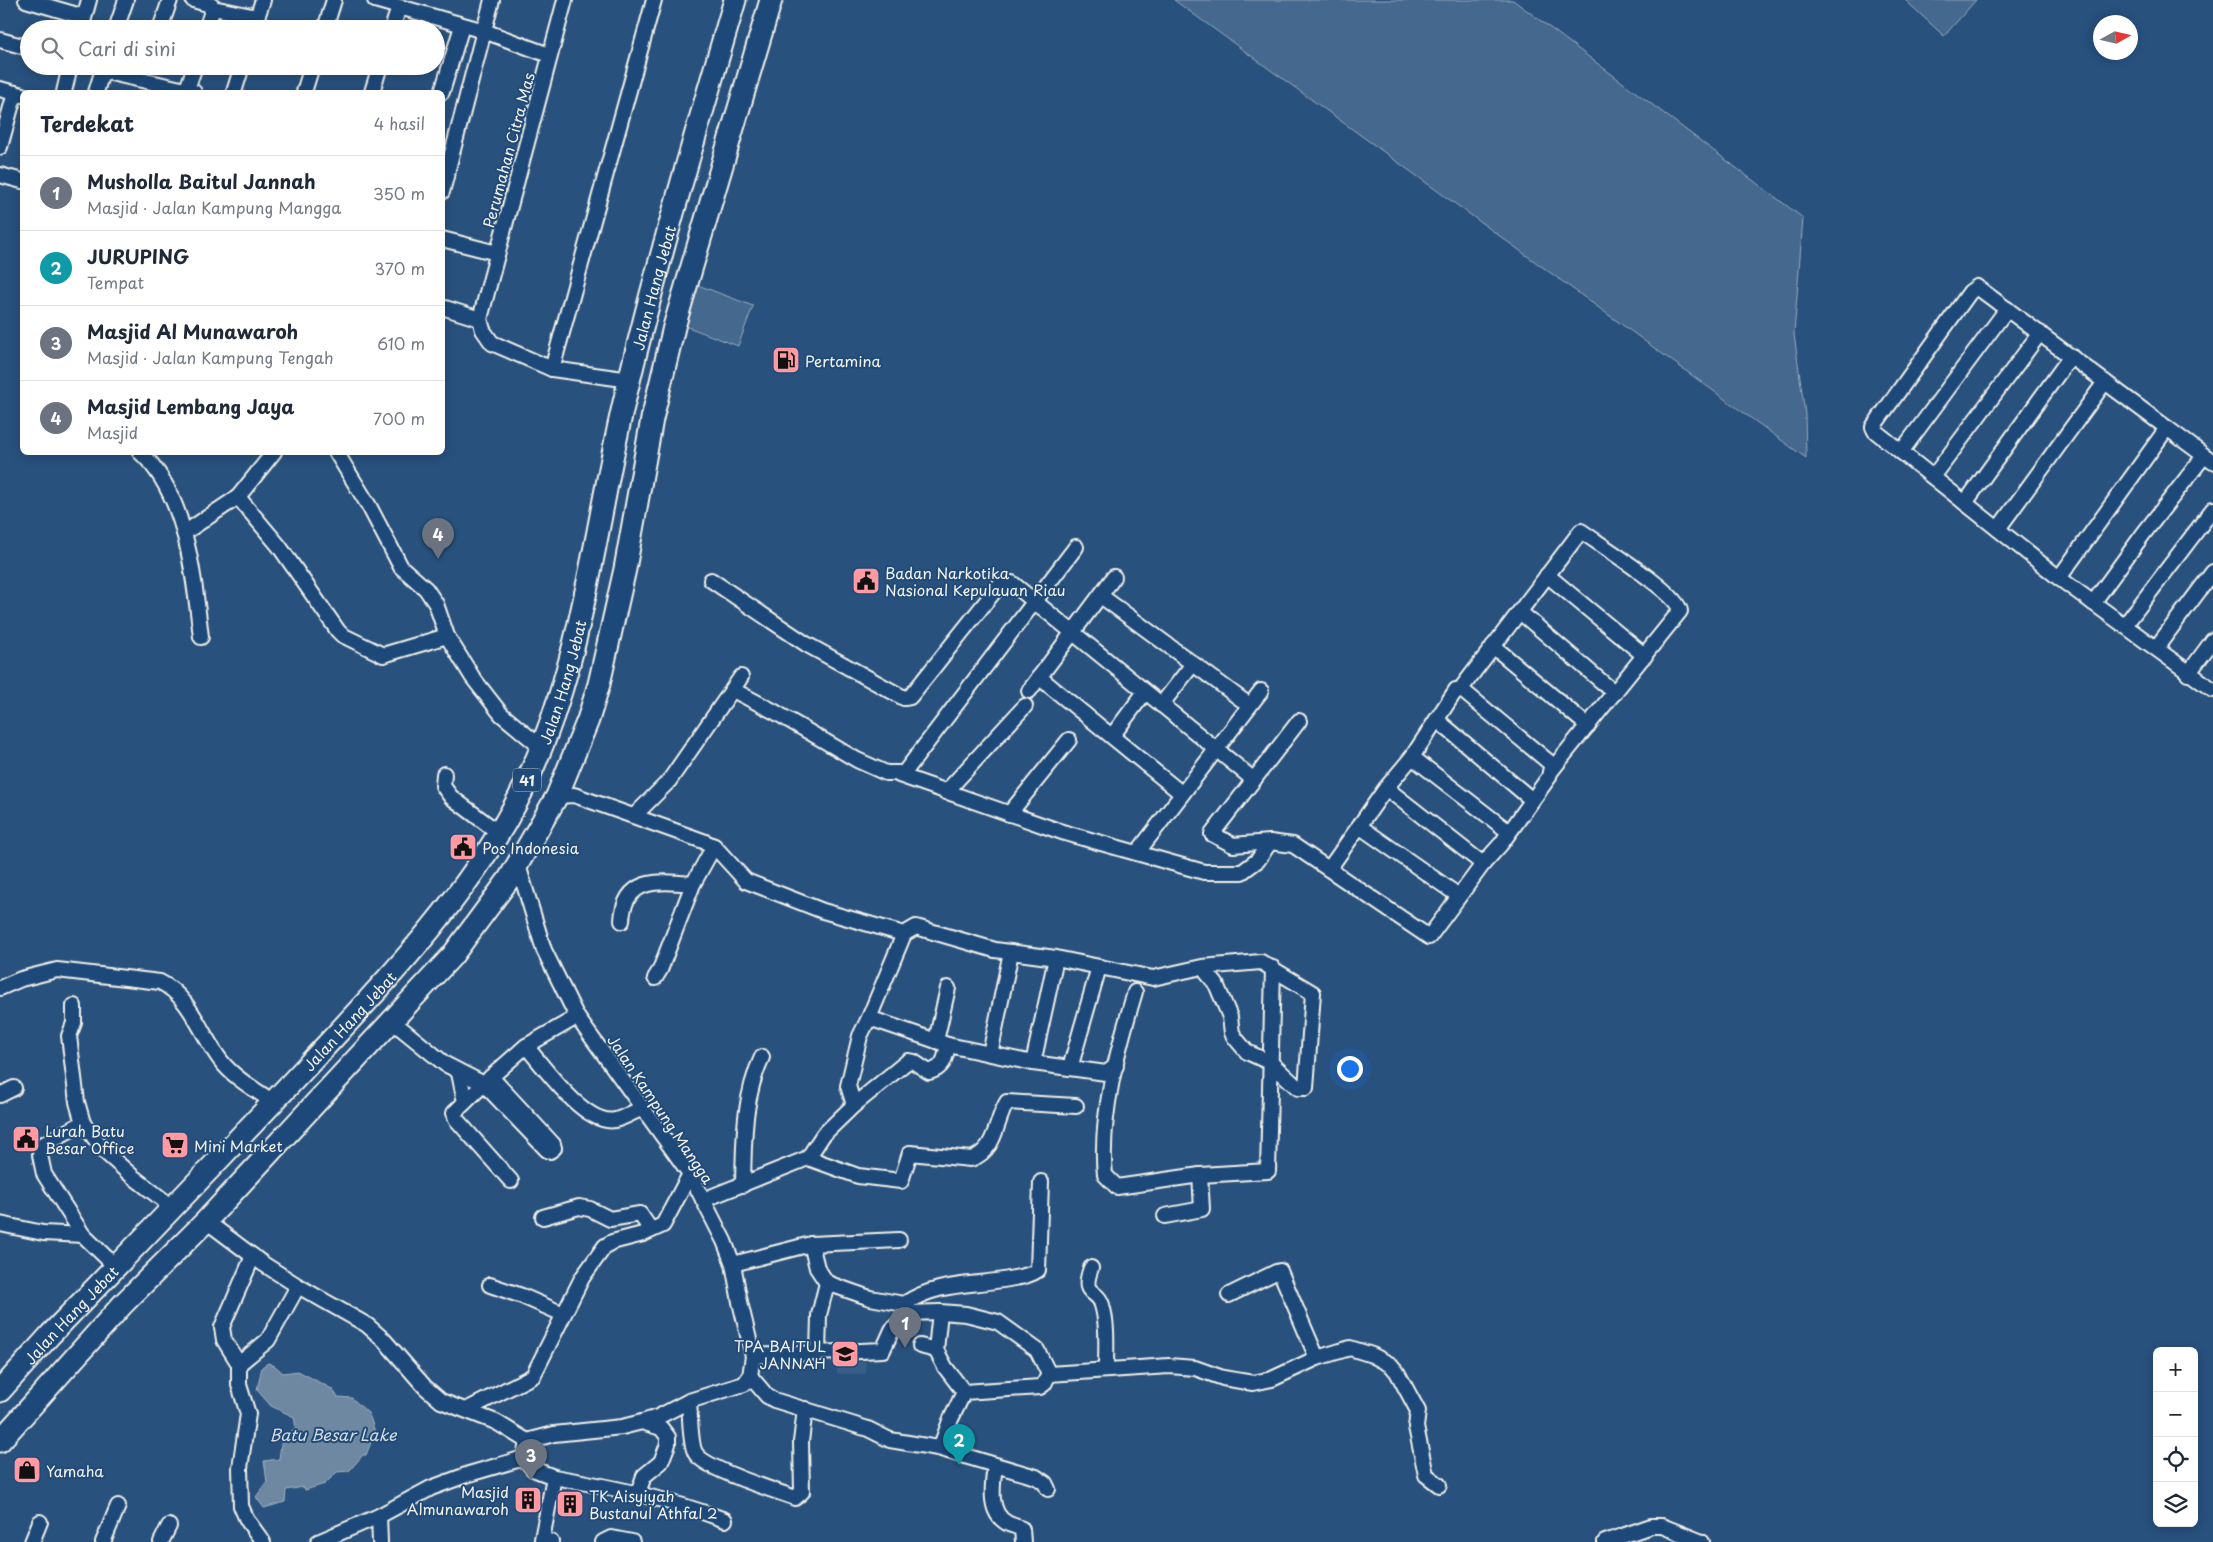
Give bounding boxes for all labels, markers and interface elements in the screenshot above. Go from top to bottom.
north arrow [2093,15,2138,60]
search box [20,20,445,75]
icon: search [38,34,66,62]
text: Cari di sini [78,34,176,62]
street label: Perumahan Citra Mas [476,70,540,230]
text: Terdekat [40,107,134,139]
text: 4 hasil [374,111,425,135]
text: Musholla Baitul Jannah [87,167,316,195]
text: 1 [52,181,60,205]
text: 350 m [373,181,425,205]
text: Masjid · Jalan Kampung Mangga [87,195,341,219]
street label: Jalan Hang Jebat [626,222,681,352]
text: JURUPING [87,242,189,270]
text: 2 [50,256,62,280]
text: 370 m [375,256,425,280]
text: Tempat [87,270,144,294]
text: Masjid Al Munawaroh [87,317,298,345]
text: 3 [51,331,61,355]
text: 610 m [377,331,425,355]
text: Masjid · Jalan Kampung Tengah [87,345,334,369]
fuel station icon: Pertamina [771,345,801,375]
place label: Pertamina [805,349,881,372]
text: Masjid Lembang Jaya [87,392,295,420]
text: 4 [51,406,61,430]
text: 700 m [373,406,425,430]
text: Masjid [87,420,138,444]
pin: 4 [422,518,454,559]
place label: Badan Narkotika Nasional Kepulauan Riau [885,561,1066,601]
public building icon: Badan Narkotika Nasional Kepulauan Riau [851,566,881,596]
street label: Jalan Hang Jebat [533,618,591,747]
road number: 41 [513,768,541,792]
public building icon: Pos Indonesia [448,832,478,862]
place label: Pos Indonesia [482,836,580,859]
street label: Jalan Hang Jebat [297,966,401,1075]
street label: Jalan Kampung Mangga [602,1030,720,1189]
your location [1337,1056,1363,1082]
place label: Lurah Batu Besar Office [45,1119,134,1159]
public building icon: Lurah Batu Besar Office [11,1124,41,1154]
supermarket icon: Mini Market [160,1130,190,1160]
place label: Mini Market [194,1134,283,1157]
street label: Jalan Hang Jebat [18,1260,123,1369]
pin: 1 [889,1307,921,1348]
place label: TPA BAITUL JANNAH [734,1334,826,1374]
school or university icon: TPA BAITUL JANNAH [830,1339,860,1369]
map controls [2153,1347,2198,1527]
button: + [2153,1347,2198,1392]
button: − [2153,1392,2198,1437]
water label: Batu Besar Lake [269,1422,398,1446]
pin: 2 [943,1424,975,1465]
button: locate [2153,1437,2198,1482]
pin: 3 [515,1439,547,1480]
shop icon: Yamaha [12,1455,42,1485]
place label: Yamaha [46,1459,104,1482]
place label: Masjid Almunawaroh [407,1480,509,1520]
button: layers [2153,1482,2198,1527]
place label: TK Aisyiyah Bustanul Athfal 2 [589,1484,718,1524]
building icon: Masjid Almunawaroh [513,1485,543,1515]
building icon: TK Aisyiyah Bustanul Athfal 2 [555,1489,585,1519]

